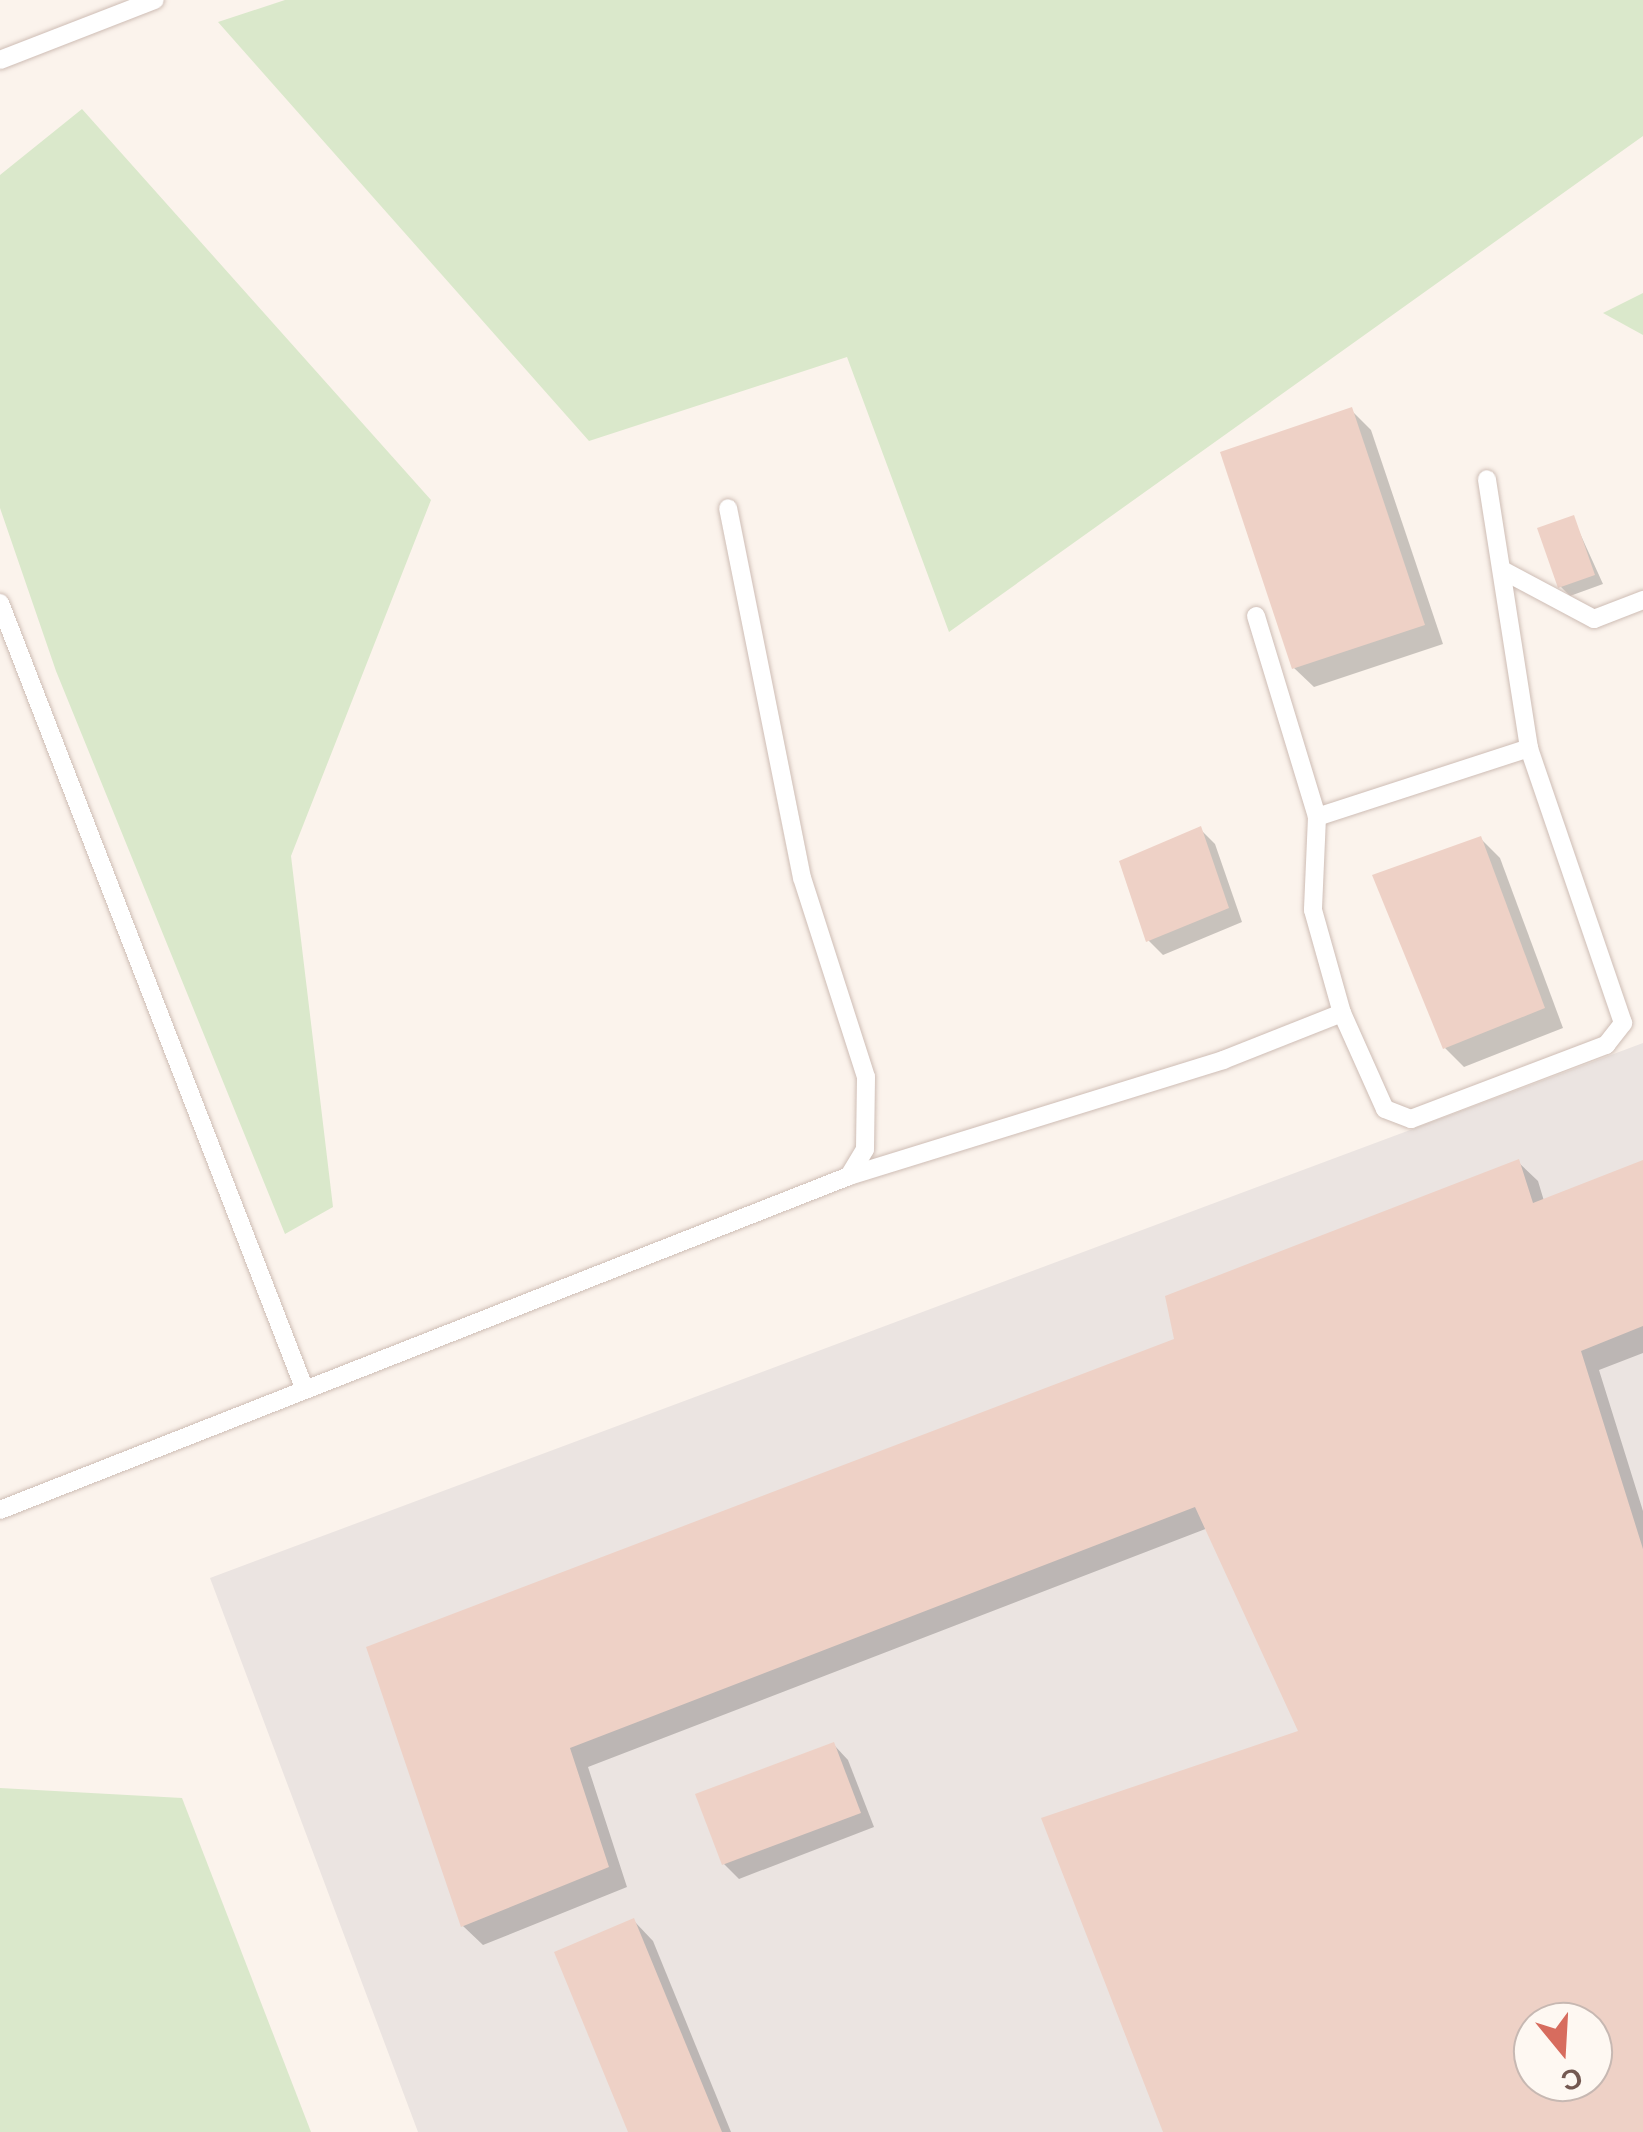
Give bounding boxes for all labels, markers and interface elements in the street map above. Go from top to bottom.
north arrow [1513,2002,1613,2102]
text: С [1556,2058,1587,2100]

